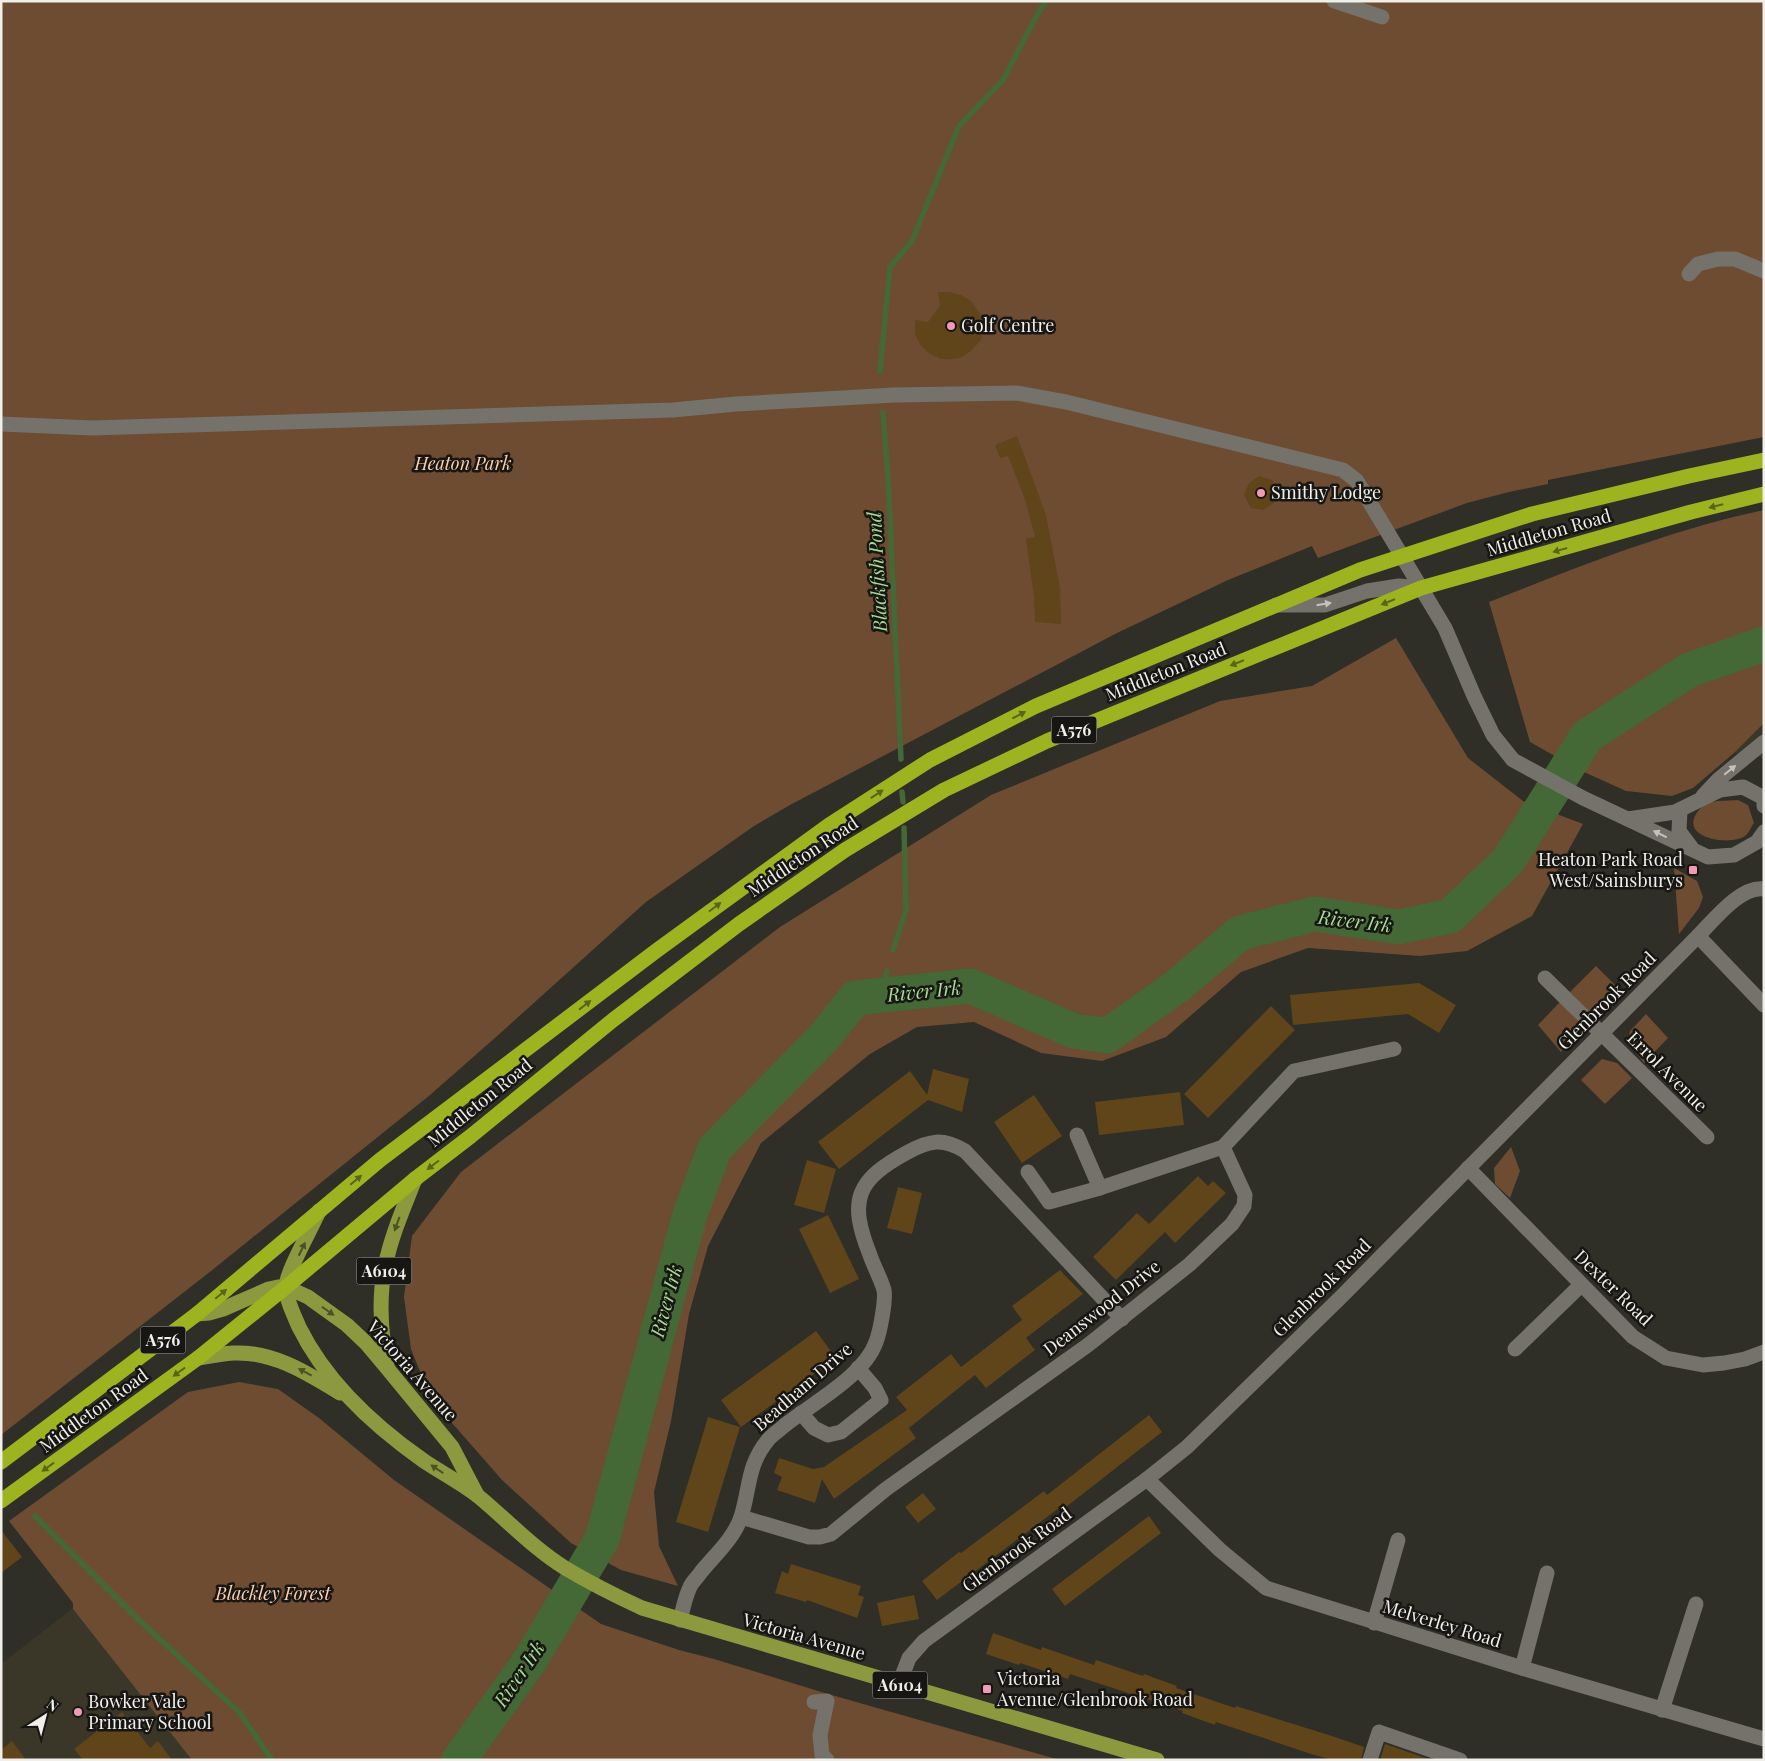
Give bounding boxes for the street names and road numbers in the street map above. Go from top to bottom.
street label: Middleton Road [1484,503,1614,561]
street label: Middleton Road [1102,636,1230,706]
road number: A576 [1052,716,1096,744]
street label: Middleton Road [743,810,863,902]
street label: Glenbrook Road [1552,946,1661,1055]
street label: Errol Avenue [1622,1026,1713,1117]
street label: Middleton Road [422,1052,537,1152]
street label: Glenbrook Road [1267,1233,1376,1342]
street label: Dexter Road [1569,1244,1658,1331]
street label: Deanswood Drive [1038,1254,1165,1360]
road number: A6104 [356,1258,412,1284]
street label: Victoria Avenue [362,1314,463,1426]
road number: A576 [140,1326,186,1354]
street label: Beadham Drive [748,1337,857,1436]
street label: Middleton Road [34,1362,153,1458]
street label: Glenbrook Road [957,1501,1076,1597]
street label: Melverley Road [1380,1594,1505,1653]
street label: Victoria Avenue [739,1607,868,1665]
road number: A6104 [872,1672,928,1698]

